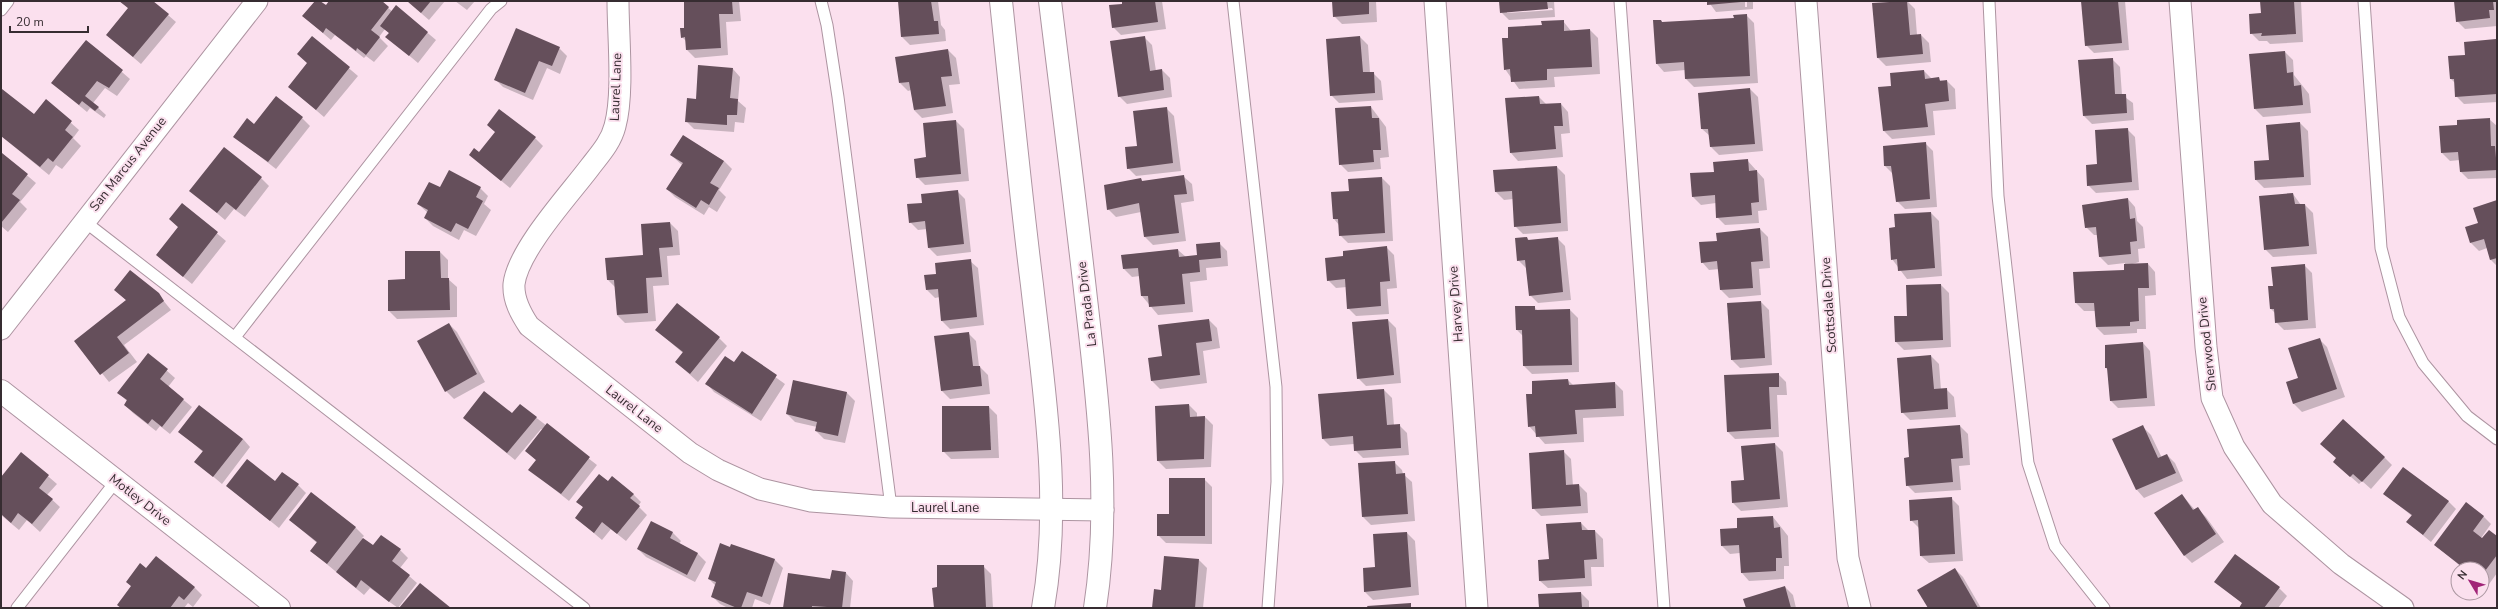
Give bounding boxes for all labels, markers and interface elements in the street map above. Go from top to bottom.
scale bar [10,8,88,34]
text: 20 m [16,14,44,30]
street label: Laurel Lane [606,53,626,121]
street label: San Marcus Avenue [85,113,171,215]
street label: Scottsdale Drive [1817,257,1841,353]
street label: La Prada Drive [1073,260,1101,348]
street label: Harvey Drive [1444,265,1468,343]
street label: Sherwood Drive [2193,296,2221,392]
street label: Laurel Lane [602,381,666,437]
street label: Motley Drive [105,470,175,530]
street label: Laurel Lane [911,499,979,517]
north arrow [2450,561,2490,601]
text: N [2454,567,2471,583]

